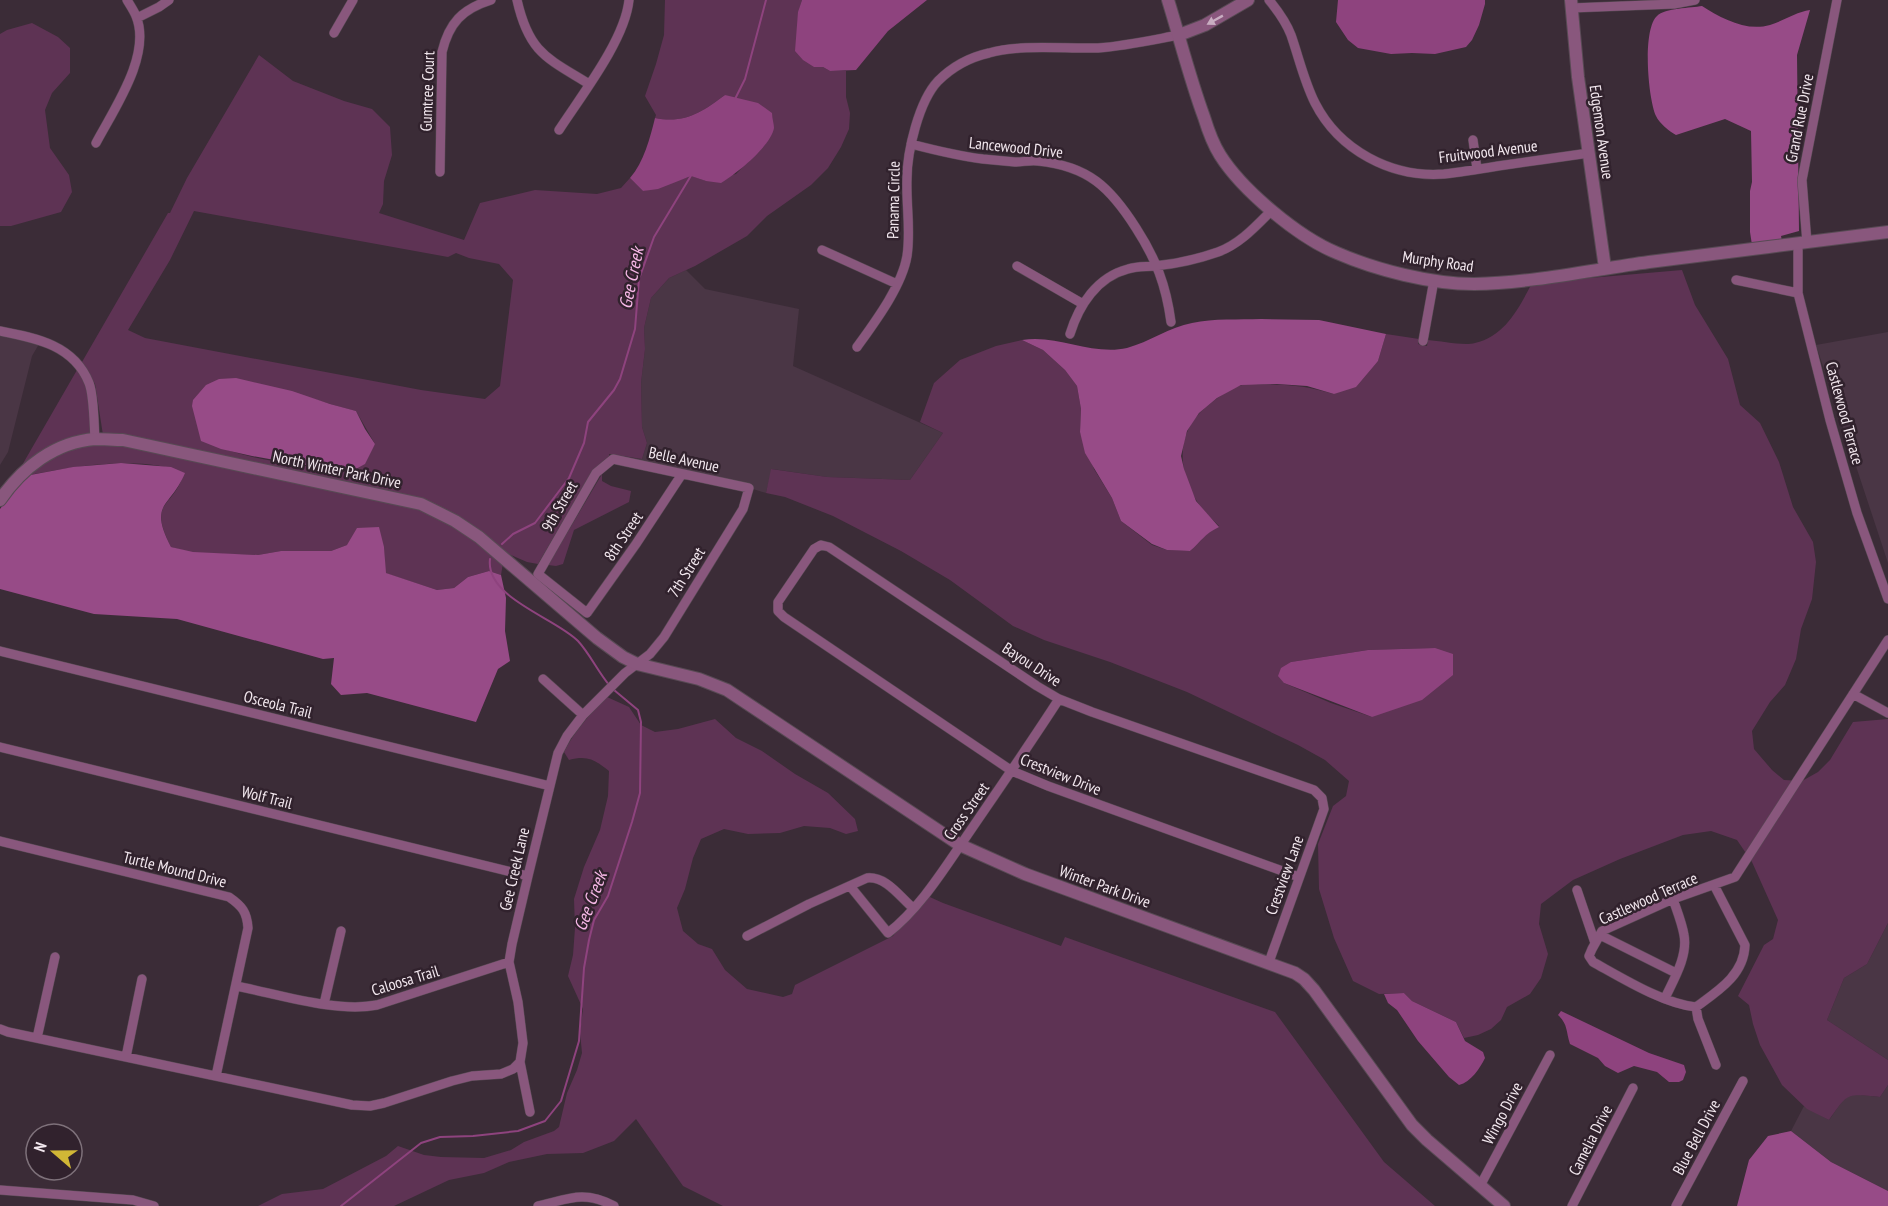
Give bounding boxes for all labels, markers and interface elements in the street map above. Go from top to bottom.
one-way arrow [1206,15,1223,25]
street label: Gumtree Court [416,50,438,132]
street label: Grand Rue Drive [1781,72,1817,164]
street label: Edgemon Avenue [1585,84,1619,180]
street label: Lancewood Drive [968,132,1064,162]
street label: Fruitwood Avenue [1438,135,1538,167]
street label: Panama Circle [882,161,904,239]
water label: Gee Creek [613,243,649,311]
street label: Murphy Road [1401,246,1475,276]
street label: Castlewood Terrace [1822,359,1868,467]
street label: Belle Avenue [647,442,721,476]
street label: North Winter Park Drive [271,446,403,492]
street label: 9th Street [537,477,582,535]
street label: 8th Street [599,507,647,564]
street label: 7th Street [663,543,709,601]
street label: Bayou Drive [999,638,1065,690]
street label: Osceola Trail [242,686,315,722]
street label: Crestview Drive [1018,749,1104,799]
street label: Cross Street [939,778,993,844]
street label: Wolf Trail [240,781,295,813]
street label: Gee Creek Lane [495,826,533,912]
street label: Crestview Lane [1260,833,1308,917]
street label: Turtle Mound Drive [121,846,229,892]
street label: Winter Park Drive [1057,860,1153,912]
water label: Gee Creek [568,866,613,934]
street label: Castlewood Terrace [1596,867,1700,929]
street label: Caloosa Trail [369,960,441,1000]
street label: Wingo Drive [1477,1078,1527,1148]
street label: Blue Bell Drive [1668,1096,1724,1178]
street label: Camelia Drive [1564,1101,1616,1179]
north arrow [24,1122,84,1182]
text: N [29,1139,51,1154]

